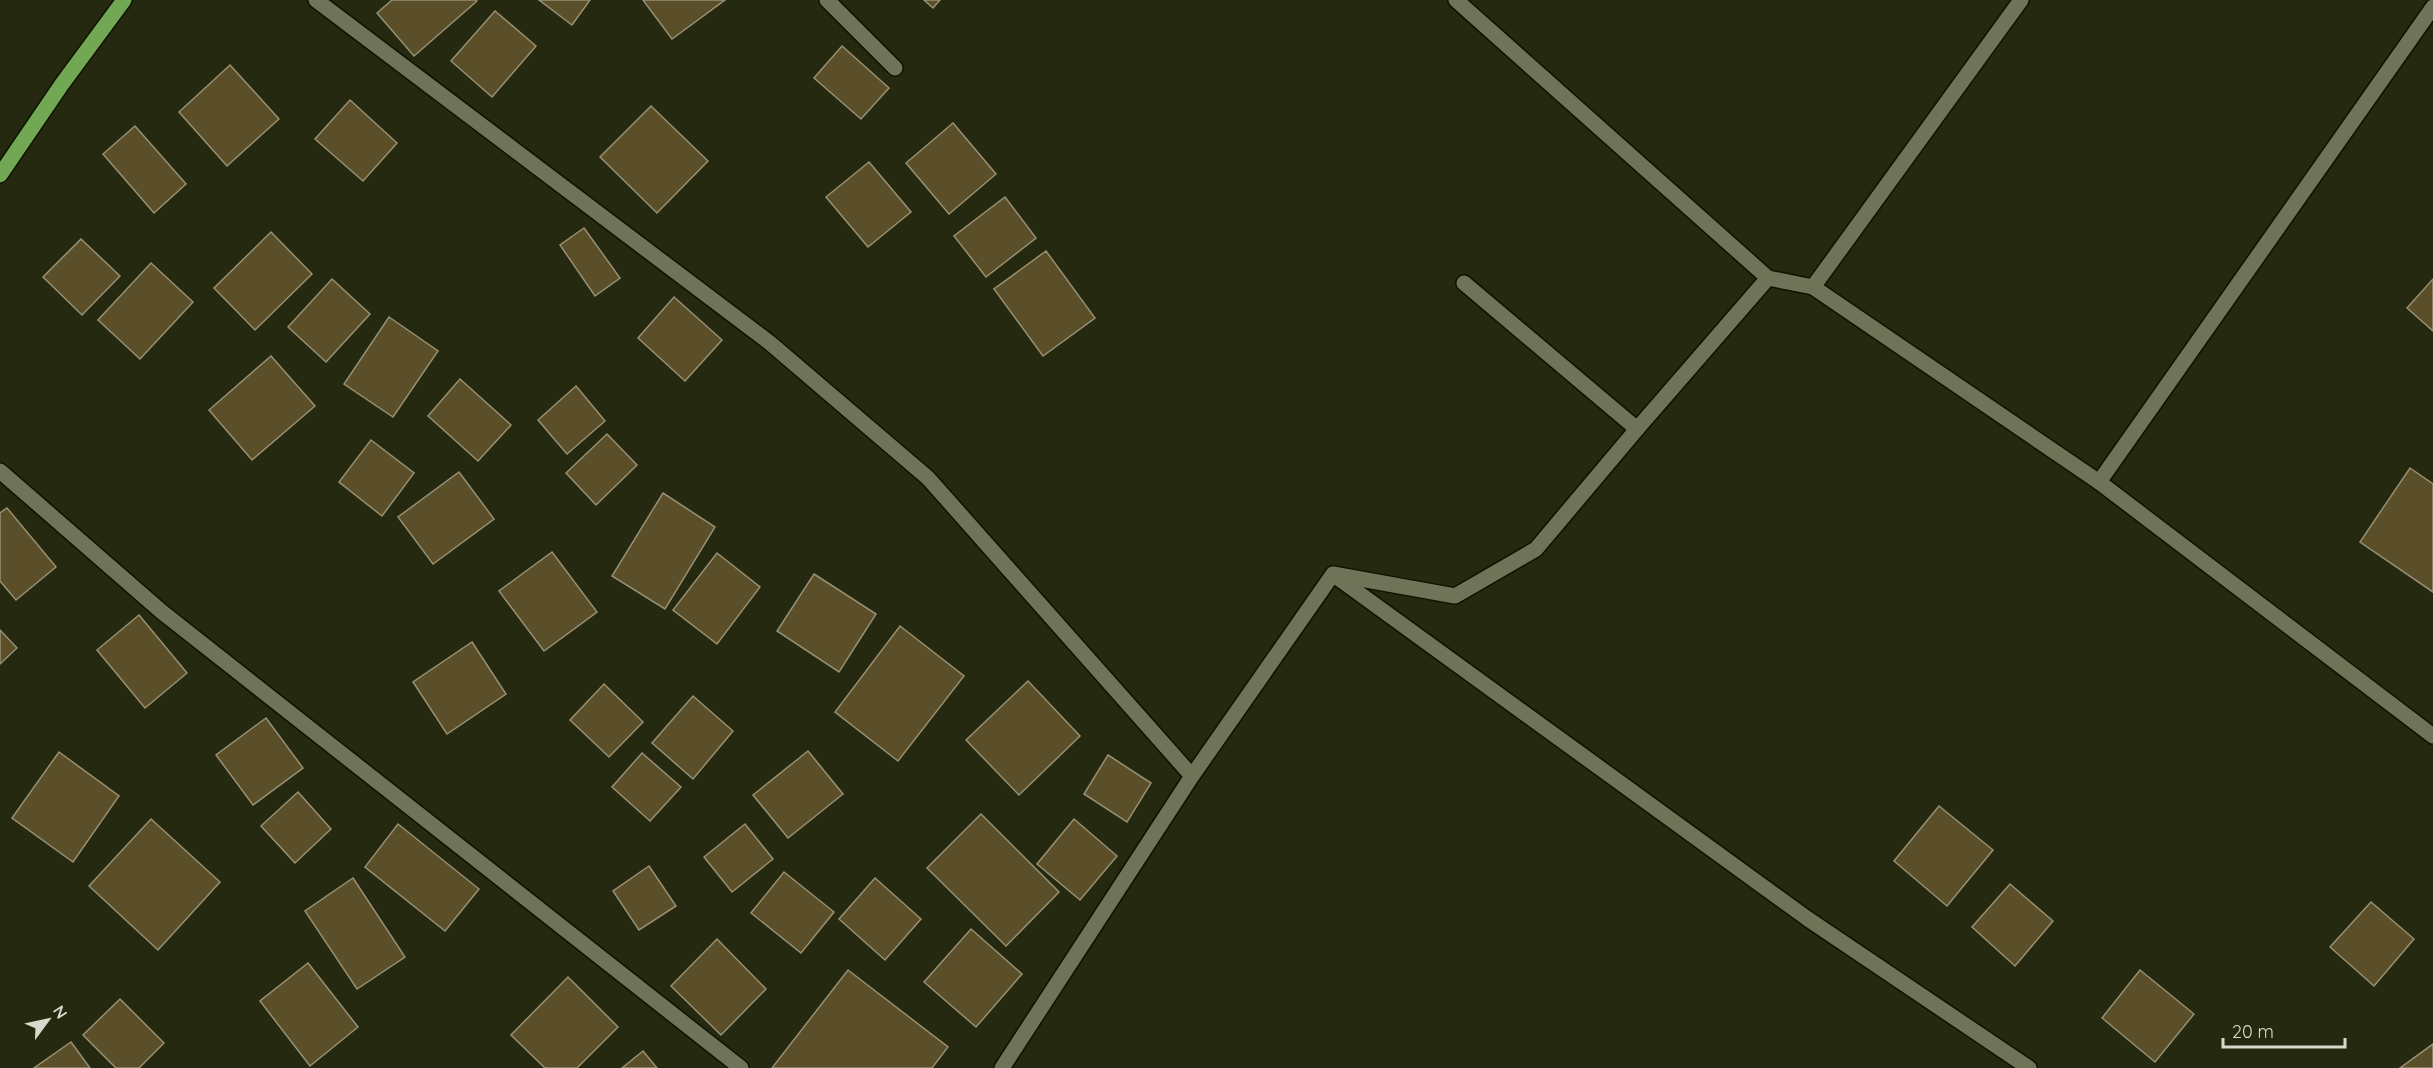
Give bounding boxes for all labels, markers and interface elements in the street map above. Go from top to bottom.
north arrow [18,990,78,1050]
text: N [49,1001,72,1022]
scale bar [2223,1011,2344,1049]
text: 20 m [2232,1020,2274,1043]

